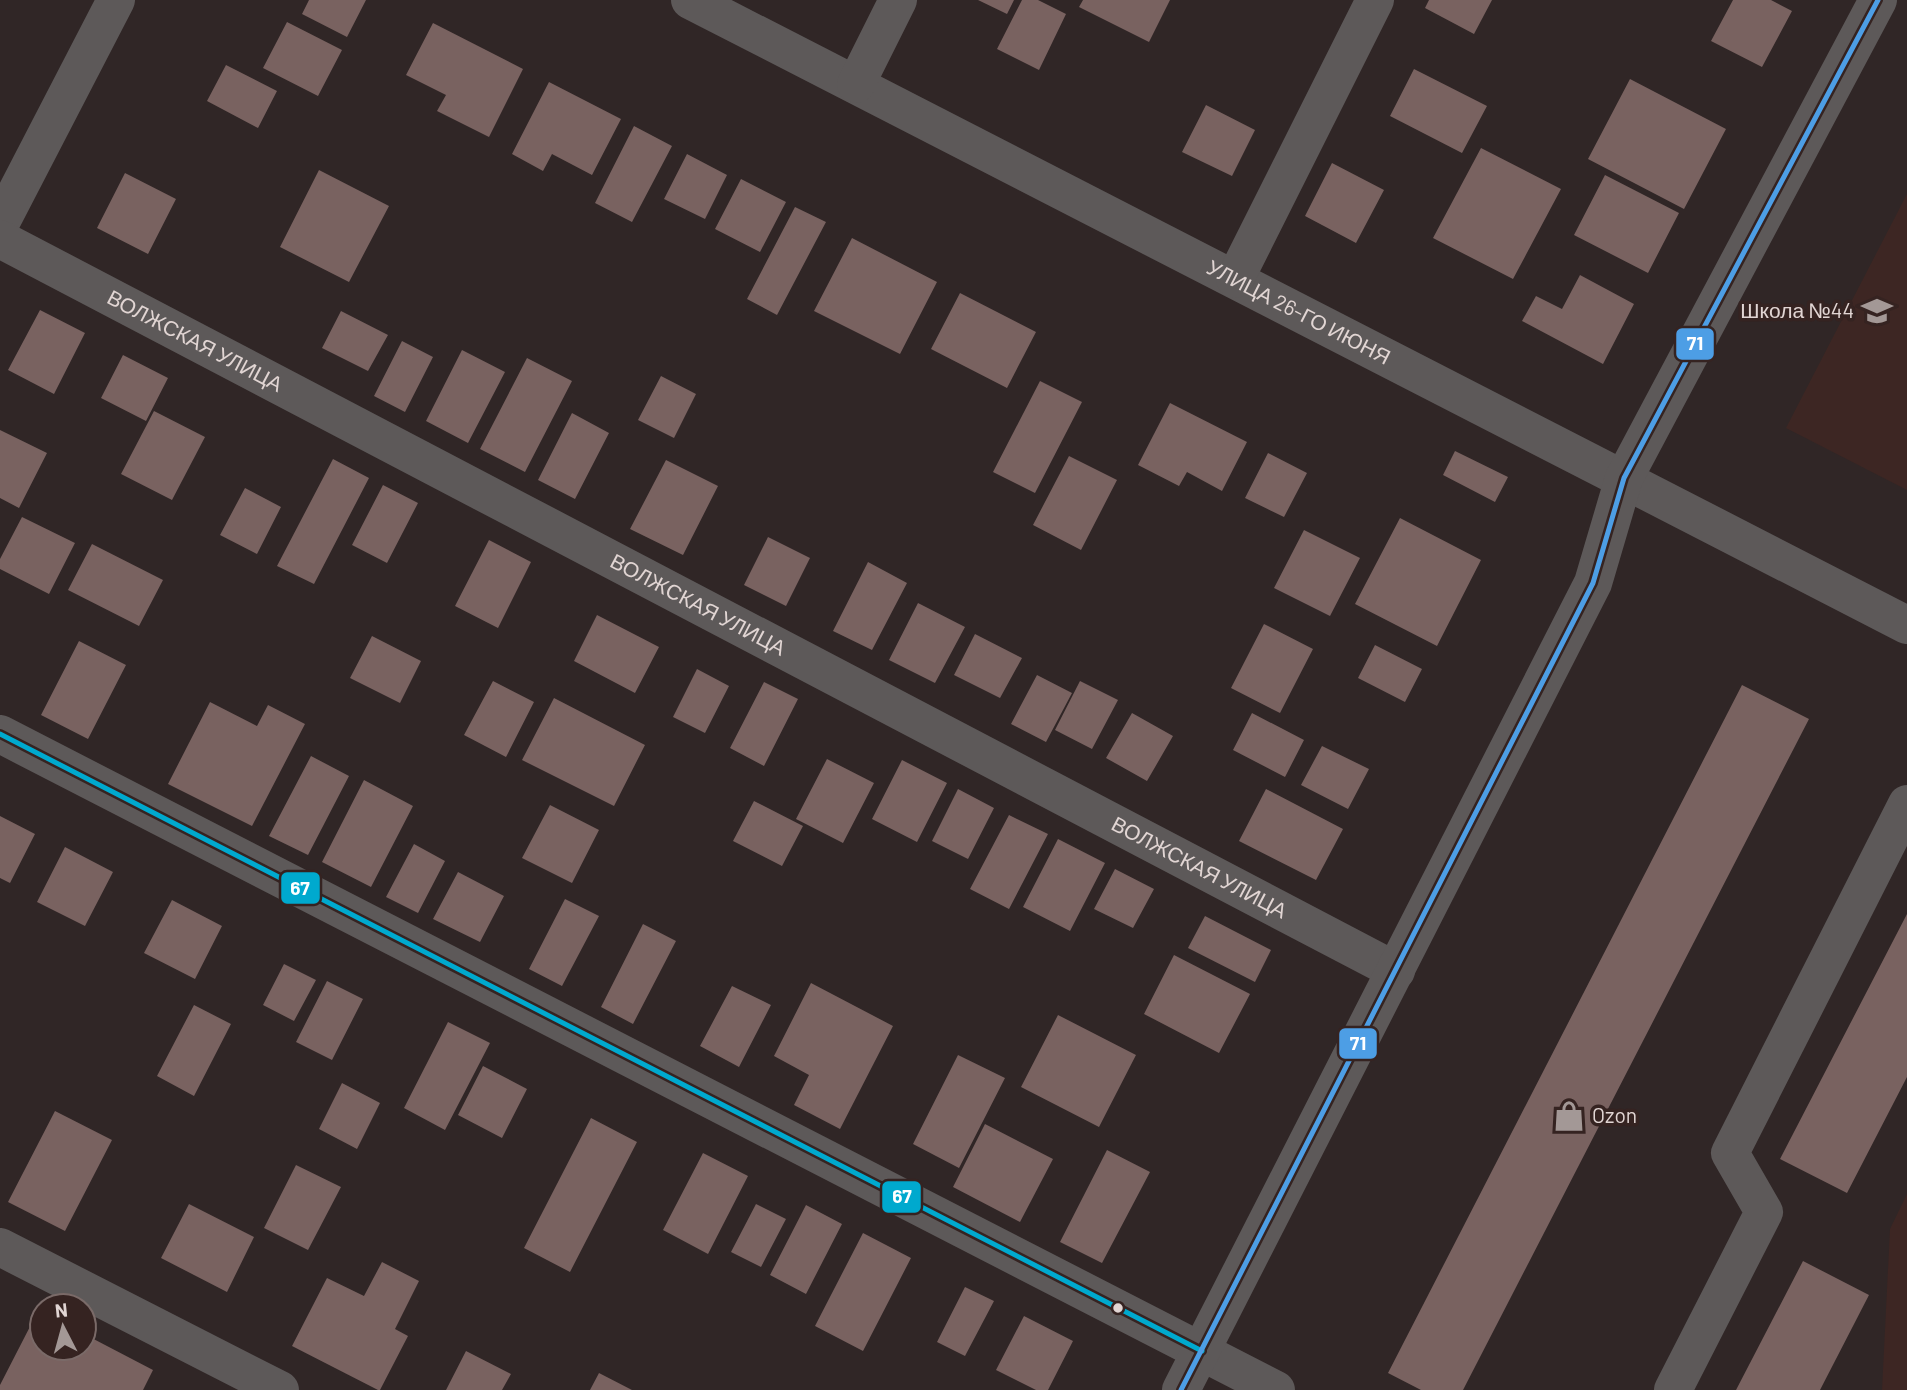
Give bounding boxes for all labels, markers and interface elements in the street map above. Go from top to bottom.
street label: УЛИЦА 26-ГО ИЮНЯ [1203,254,1395,369]
street label: ВОЛЖСКАЯ УЛИЦА [104,284,287,396]
school or university icon: Школа №44 [1860,294,1894,328]
place label: Школа №44 [1740,297,1854,322]
line badge: 71 [1675,327,1715,361]
text: 71 [1687,331,1703,354]
street label: ВОЛЖСКАЯ УЛИЦА [607,547,790,660]
street label: ВОЛЖСКАЯ УЛИЦА [1108,810,1292,923]
line badge: 67 [280,871,321,905]
text: 67 [290,876,310,899]
line badge: 71 [1338,1027,1378,1060]
text: 71 [1350,1031,1366,1054]
shop icon: Ozon [1552,1099,1586,1133]
place label: Ozon [1592,1102,1637,1127]
line badge: 67 [881,1180,922,1214]
text: 67 [892,1184,912,1207]
north arrow [28,1292,98,1362]
text: N [54,1297,69,1322]
unlabelled marker [1111,1301,1125,1315]

